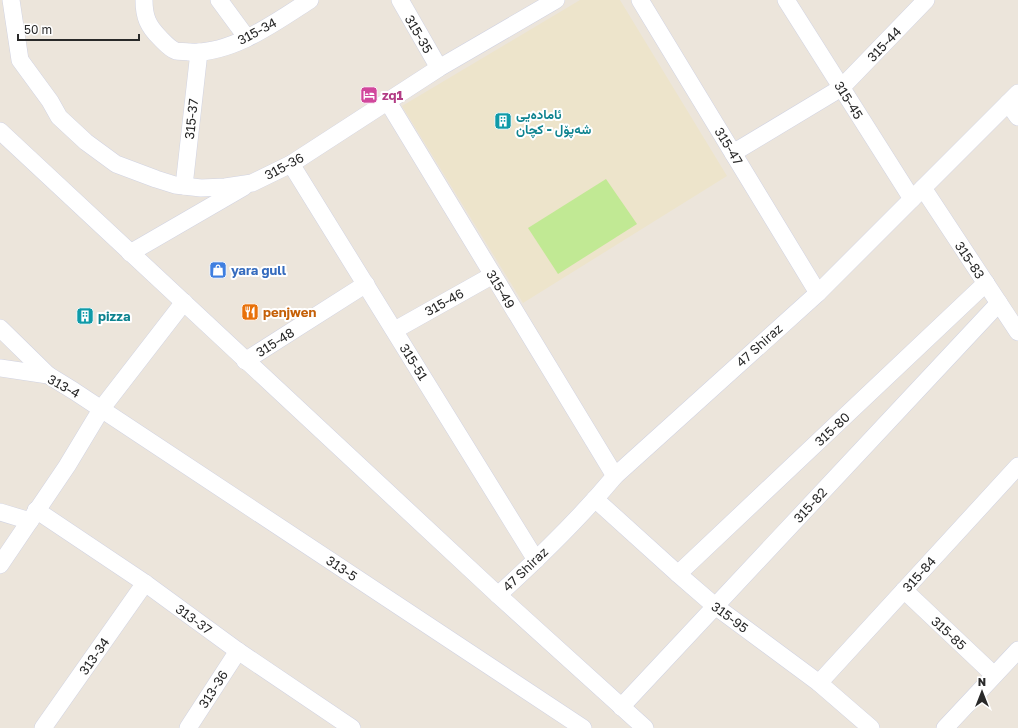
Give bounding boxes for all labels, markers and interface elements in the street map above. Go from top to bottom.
street label: 315-35 [402,12,436,56]
street label: 315-34 [235,14,279,48]
scale bar [18,16,139,42]
text: 50 m [24,22,52,37]
street label: 315-44 [864,23,904,65]
street label: 315-45 [831,78,867,122]
hotel icon: zq1 [359,85,379,105]
place label: zq1 [382,87,404,103]
street label: 315-37 [181,98,201,140]
place label: ئامادەیی شەپۆل - کچان [516,106,591,139]
building icon: ئامادەیی شەپۆل - کچان [493,111,513,131]
street label: 315-47 [712,124,747,168]
street label: 315-36 [262,149,306,183]
street label: 315-83 [952,238,988,282]
shop icon: yara gull [208,260,228,280]
place label: yara gull [231,262,287,278]
street label: 315-49 [483,267,519,311]
street label: 315-46 [422,285,466,319]
restaurant icon: penjwen [240,302,260,322]
place label: penjwen [263,304,316,320]
building icon: pizza [75,306,95,326]
place label: pizza [98,308,131,324]
street label: 47 Shiraz [733,320,786,370]
street label: 315-48 [253,324,297,360]
street label: 315-51 [397,341,431,383]
street label: 313-4 [45,371,83,401]
street label: 315-80 [811,409,853,449]
street label: 315-82 [790,484,830,526]
street label: 47 Shiraz [499,543,551,594]
street label: 313-5 [323,552,361,584]
street label: 315-84 [899,553,939,595]
street label: 315-95 [708,598,752,636]
street label: 313-37 [173,600,215,638]
street label: 315-85 [928,613,970,653]
street label: 313-34 [75,634,113,678]
street label: 313-36 [195,667,231,711]
north arrow [962,672,1002,712]
text: N [978,675,986,688]

